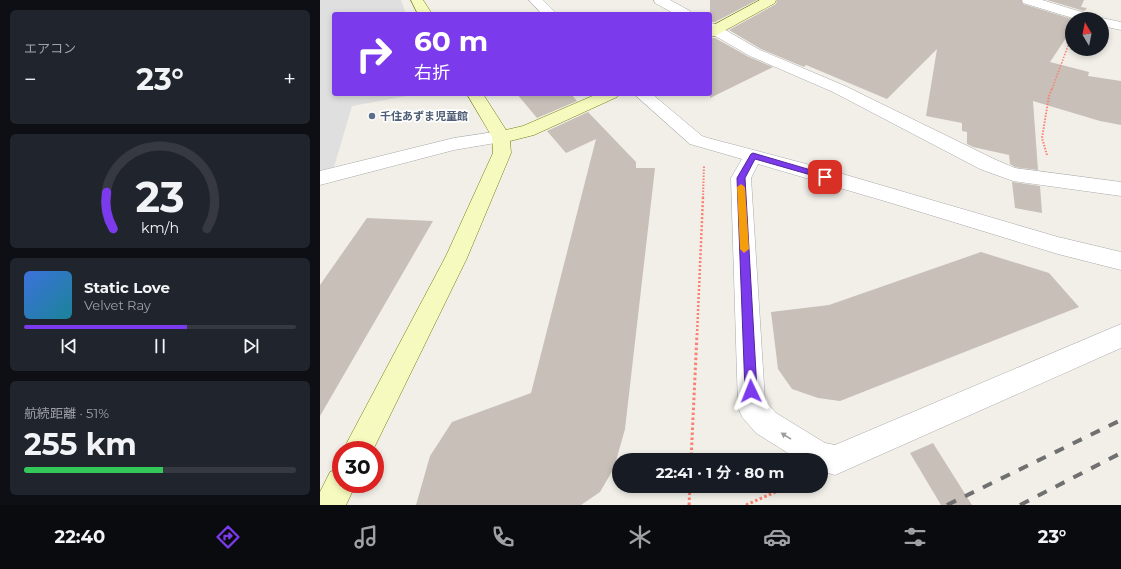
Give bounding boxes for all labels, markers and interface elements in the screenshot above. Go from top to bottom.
north arrow [1065,12,1109,56]
map controls [1065,12,1109,56]
text: 60 m [414,24,488,58]
icon: right [348,28,400,80]
text: エアコン [24,40,76,56]
text: 23° [136,61,184,98]
text: 右折 [414,62,450,84]
text: − [24,66,37,93]
text: + [283,66,296,93]
place label: 千住あずま児童館 [380,109,468,123]
marker: 千住あずま児童館 [367,111,377,121]
pin [808,160,842,194]
icon: arrive [814,166,836,188]
text: 23 [135,171,185,221]
text: km/h [141,218,179,236]
text: Static Love [84,278,170,297]
text: Velvet Ray [84,297,151,313]
icon: previous [58,335,80,357]
icon: pause [149,335,171,357]
icon: next [240,335,262,357]
position arrow [730,370,772,412]
text: 航続距離 · 51% [24,405,109,421]
text: 255 km [24,426,137,463]
one-way arrow [780,432,792,439]
speed limit sign: 30 [332,441,384,493]
text: 22:41 · 1 分 · 80 m [656,463,784,482]
icon: directions [214,523,242,551]
icon: music [352,523,380,551]
icon: phone [489,523,517,551]
icon: climate [626,523,654,551]
icon: car [763,523,791,551]
icon: filters [901,523,929,551]
text: 22:40 [55,526,105,548]
text: 23° [1038,526,1066,548]

